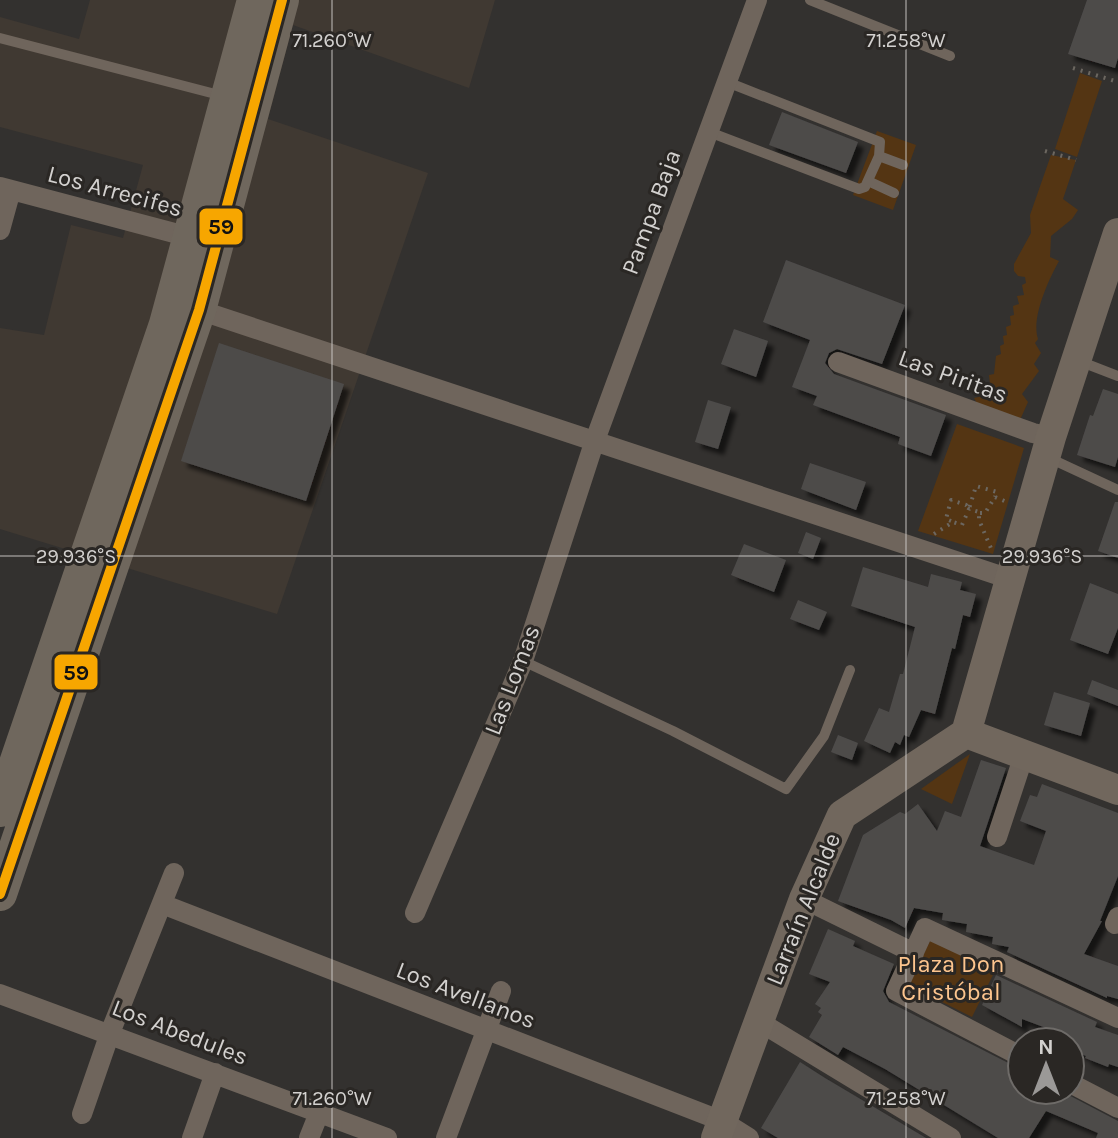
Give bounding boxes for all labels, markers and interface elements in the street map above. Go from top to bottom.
text: 71.260°W [292,29,372,52]
text: 71.258°W [866,29,946,52]
street label: Pampa Baja [615,146,687,278]
street label: Los Arrecifes [44,160,186,222]
line badge: 59 [198,207,244,246]
text: 59 [208,214,234,240]
street label: Las Piritas [895,343,1011,409]
text: 29.936°S [36,545,116,568]
text: 29.936°S [1002,545,1082,568]
street label: Las Lomas [478,621,546,739]
line badge: 59 [53,653,99,691]
text: 59 [63,660,89,686]
street label: Larraín Alcalde [760,829,846,989]
park label: Plaza Don Cristóbal [898,950,1004,1006]
street label: Los Avellanos [392,956,540,1034]
street label: Los Abedules [108,993,252,1071]
north arrow [1006,1026,1086,1106]
text: N [1038,1034,1054,1060]
text: 71.260°W [292,1087,372,1110]
text: 71.258°W [866,1087,946,1110]

